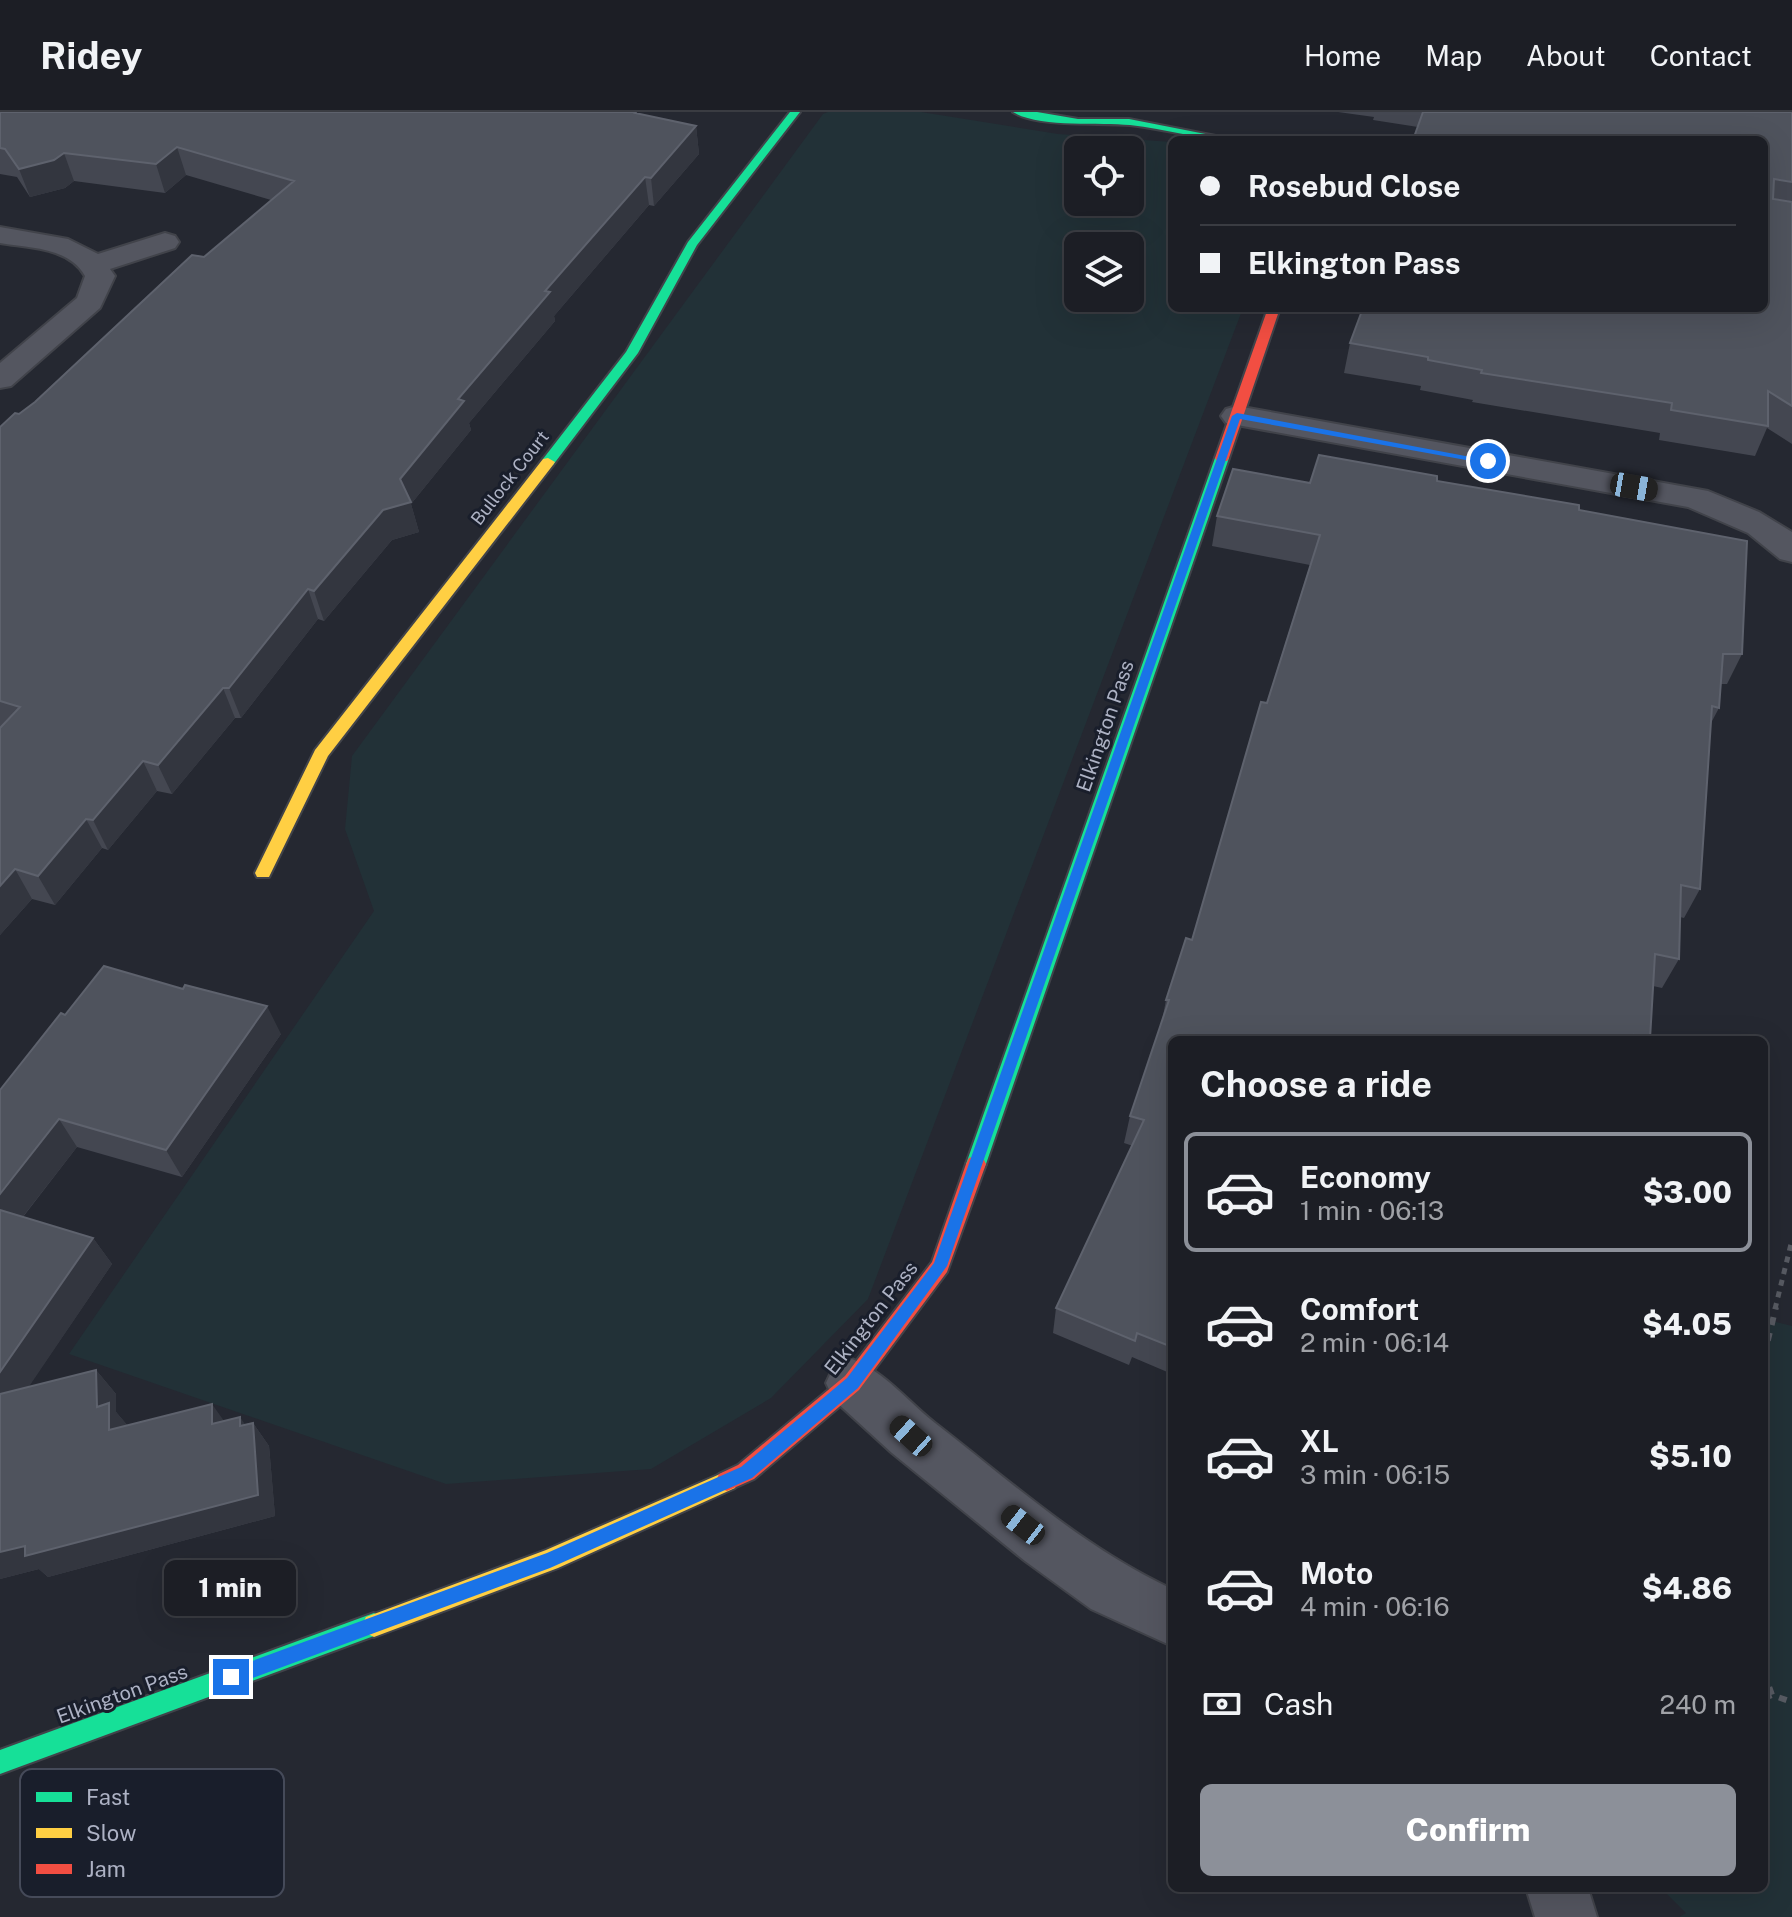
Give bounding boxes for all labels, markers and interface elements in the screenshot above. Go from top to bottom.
text: Ridey [40,33,142,78]
text: Home [1304,39,1381,72]
text: Map [1425,39,1482,72]
text: About [1526,39,1606,72]
text: Contact [1650,39,1752,72]
map controls [1064,136,1144,312]
button: locate [1064,136,1144,216]
text: Rosebud Close [1248,168,1461,204]
button: layers [1064,232,1144,312]
text: Elkington Pass [1248,245,1461,281]
street label: Bullock Court [466,426,553,529]
route start [1470,443,1506,479]
car [1608,471,1660,503]
street label: Elkington Pass [1071,657,1139,795]
text: Choose a ride [1200,1063,1432,1105]
icon: car [1204,1156,1276,1228]
text: Economy [1300,1159,1431,1195]
text: $3.00 [1643,1174,1732,1210]
text: 1 min · 06:13 [1300,1195,1444,1226]
street label: Elkington Pass [819,1256,923,1380]
icon: car [1204,1288,1276,1360]
text: Comfort [1300,1291,1419,1327]
text: $4.05 [1642,1306,1732,1342]
text: 2 min · 06:14 [1300,1327,1449,1358]
car [885,1411,937,1461]
icon: car [1204,1420,1276,1492]
text: XL [1300,1423,1339,1459]
text: $5.10 [1649,1438,1732,1474]
text: 3 min · 06:15 [1300,1459,1450,1490]
car [997,1501,1049,1549]
icon: car [1204,1552,1276,1624]
text: Moto [1300,1555,1373,1591]
callout: 1 min [165,1561,297,1617]
text: $4.86 [1642,1570,1732,1606]
text: 1 min [198,1572,262,1603]
text: 4 min · 06:16 [1300,1591,1450,1622]
street label: Elkington Pass [53,1659,191,1729]
route end [213,1659,249,1695]
icon: cash [1200,1682,1244,1726]
text: Cash [1264,1686,1333,1722]
text: 240 m [1659,1689,1736,1720]
legend [20,1769,284,1897]
text: Fast [86,1784,130,1810]
button: Confirm [1200,1784,1736,1876]
text: Slow [86,1820,136,1846]
text: Jam [86,1856,126,1882]

